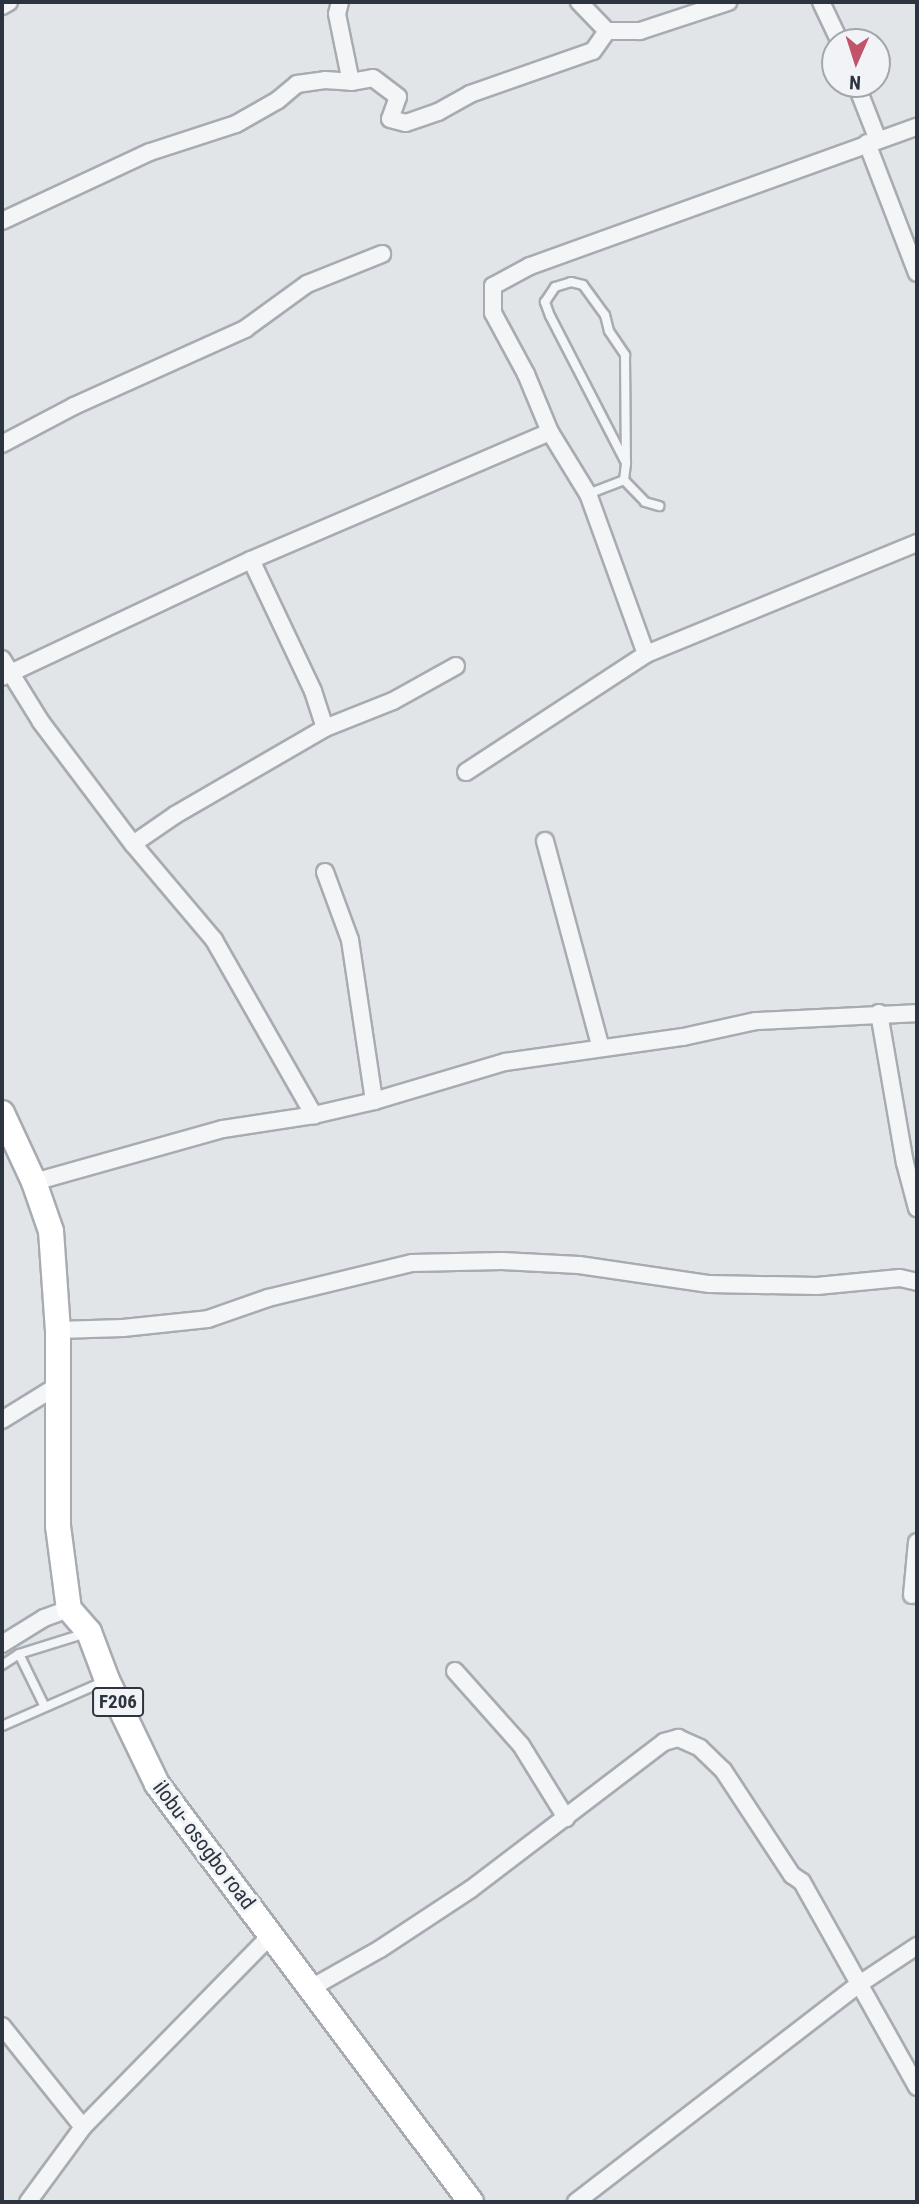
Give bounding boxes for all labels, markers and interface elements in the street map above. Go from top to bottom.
north arrow [821,28,891,98]
text: N [849,71,861,94]
road number: F206 [92,1686,144,1718]
street label: ilobu- osogbo road [147,1776,261,1914]

